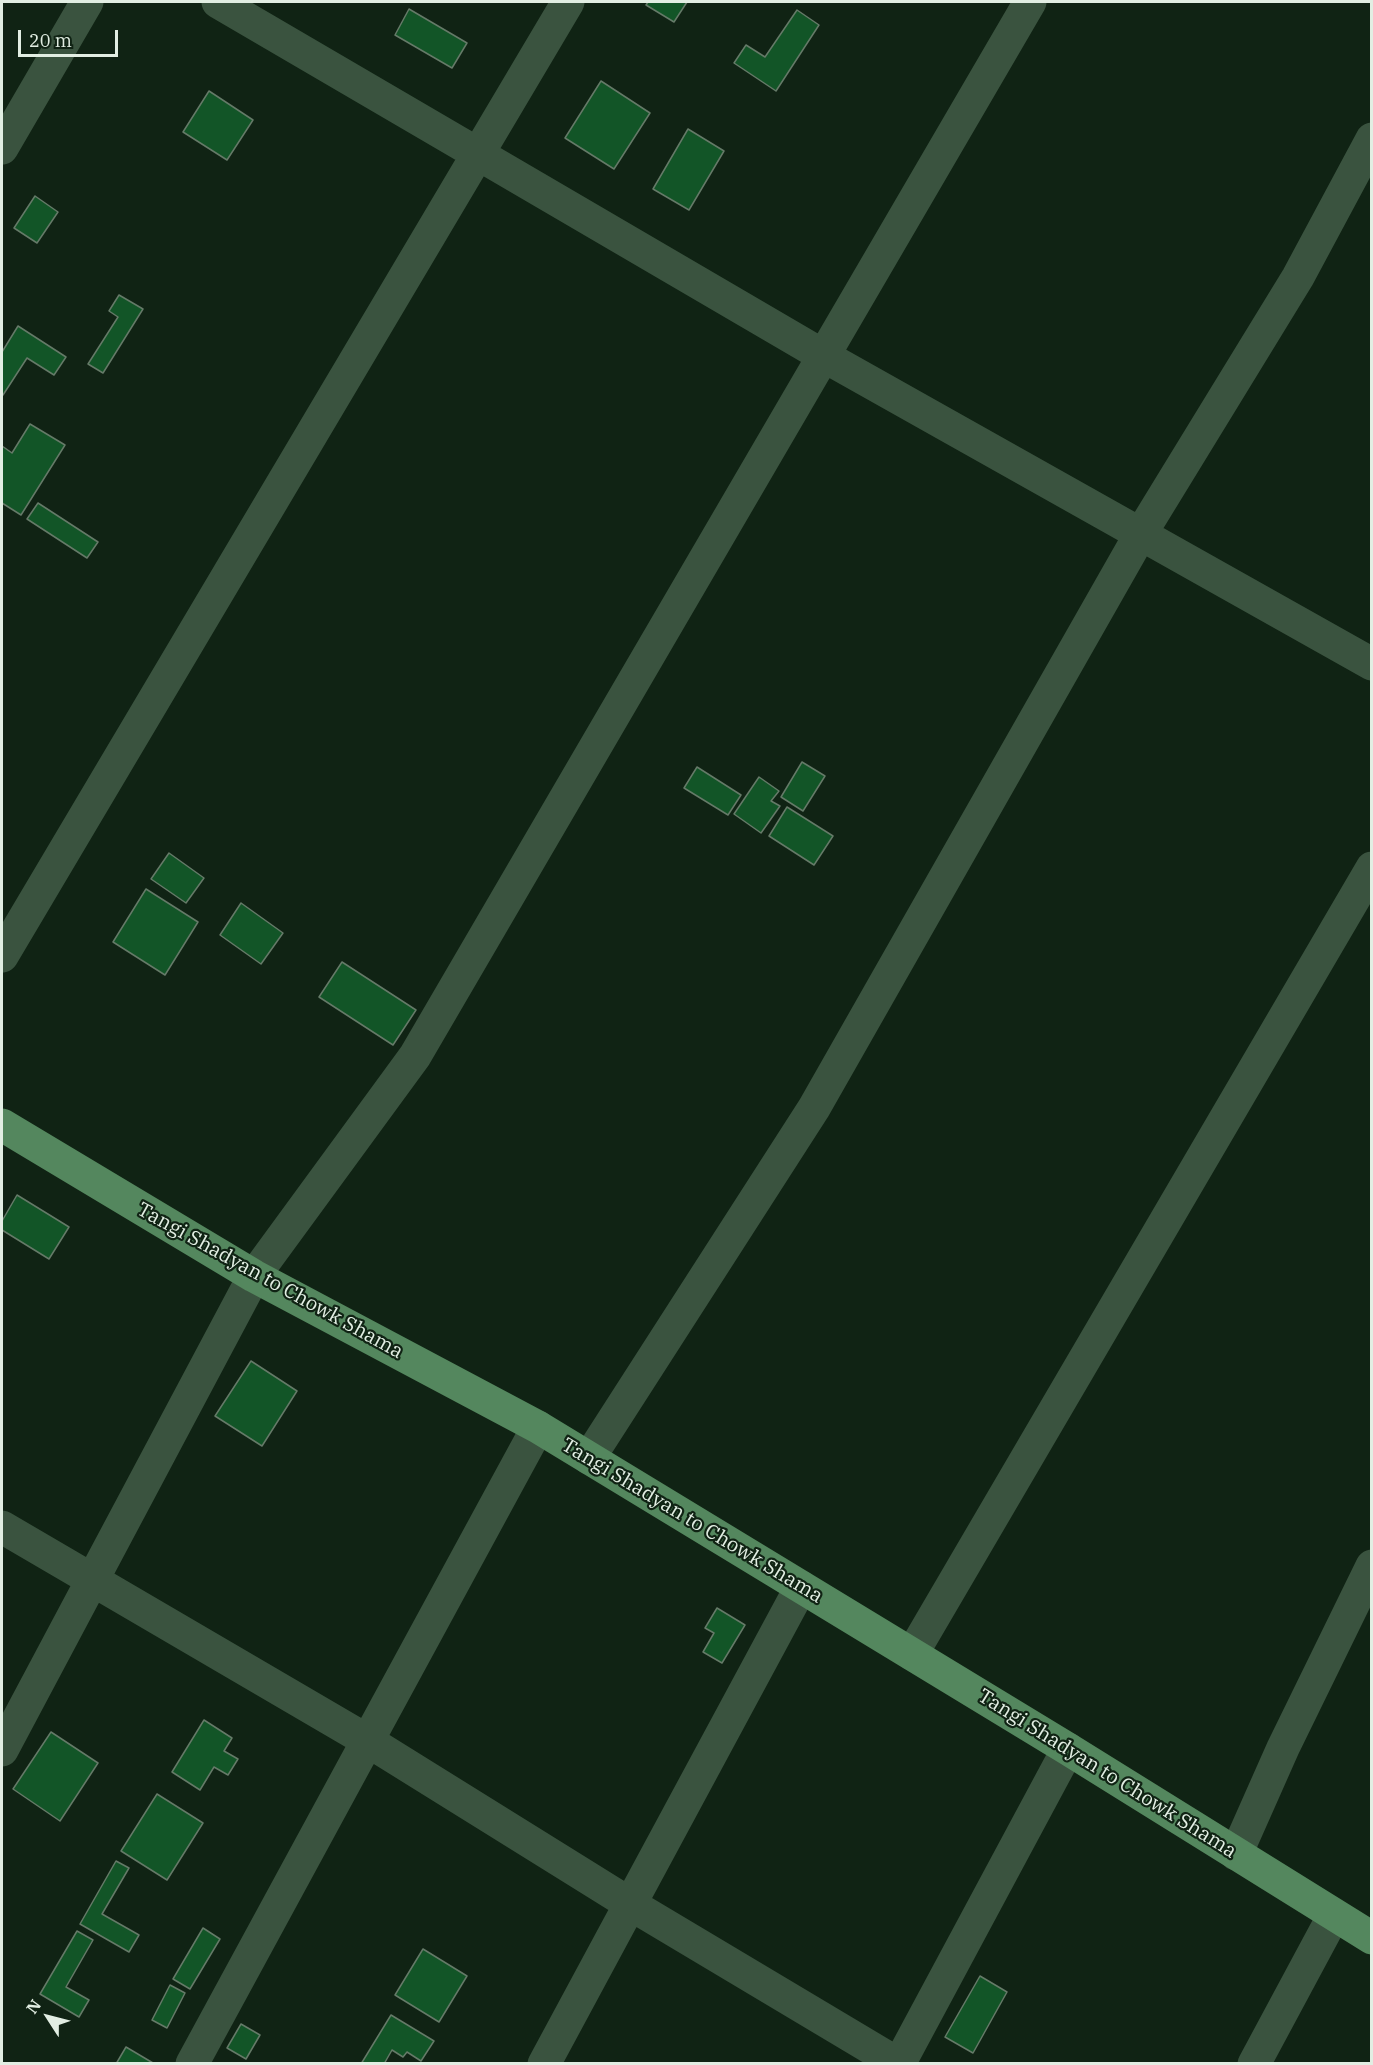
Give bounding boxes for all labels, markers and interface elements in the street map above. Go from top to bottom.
scale bar [21,18,122,56]
text: 20 m [29,29,72,52]
street label: Tangi Shadyan to Chowk Shama [133,1198,407,1364]
street label: Tangi Shadyan to Chowk Shama [557,1433,827,1609]
street label: Tangi Shadyan to Chowk Shama [973,1684,1241,1864]
north arrow [18,1987,78,2047]
text: N [22,1995,45,2017]

